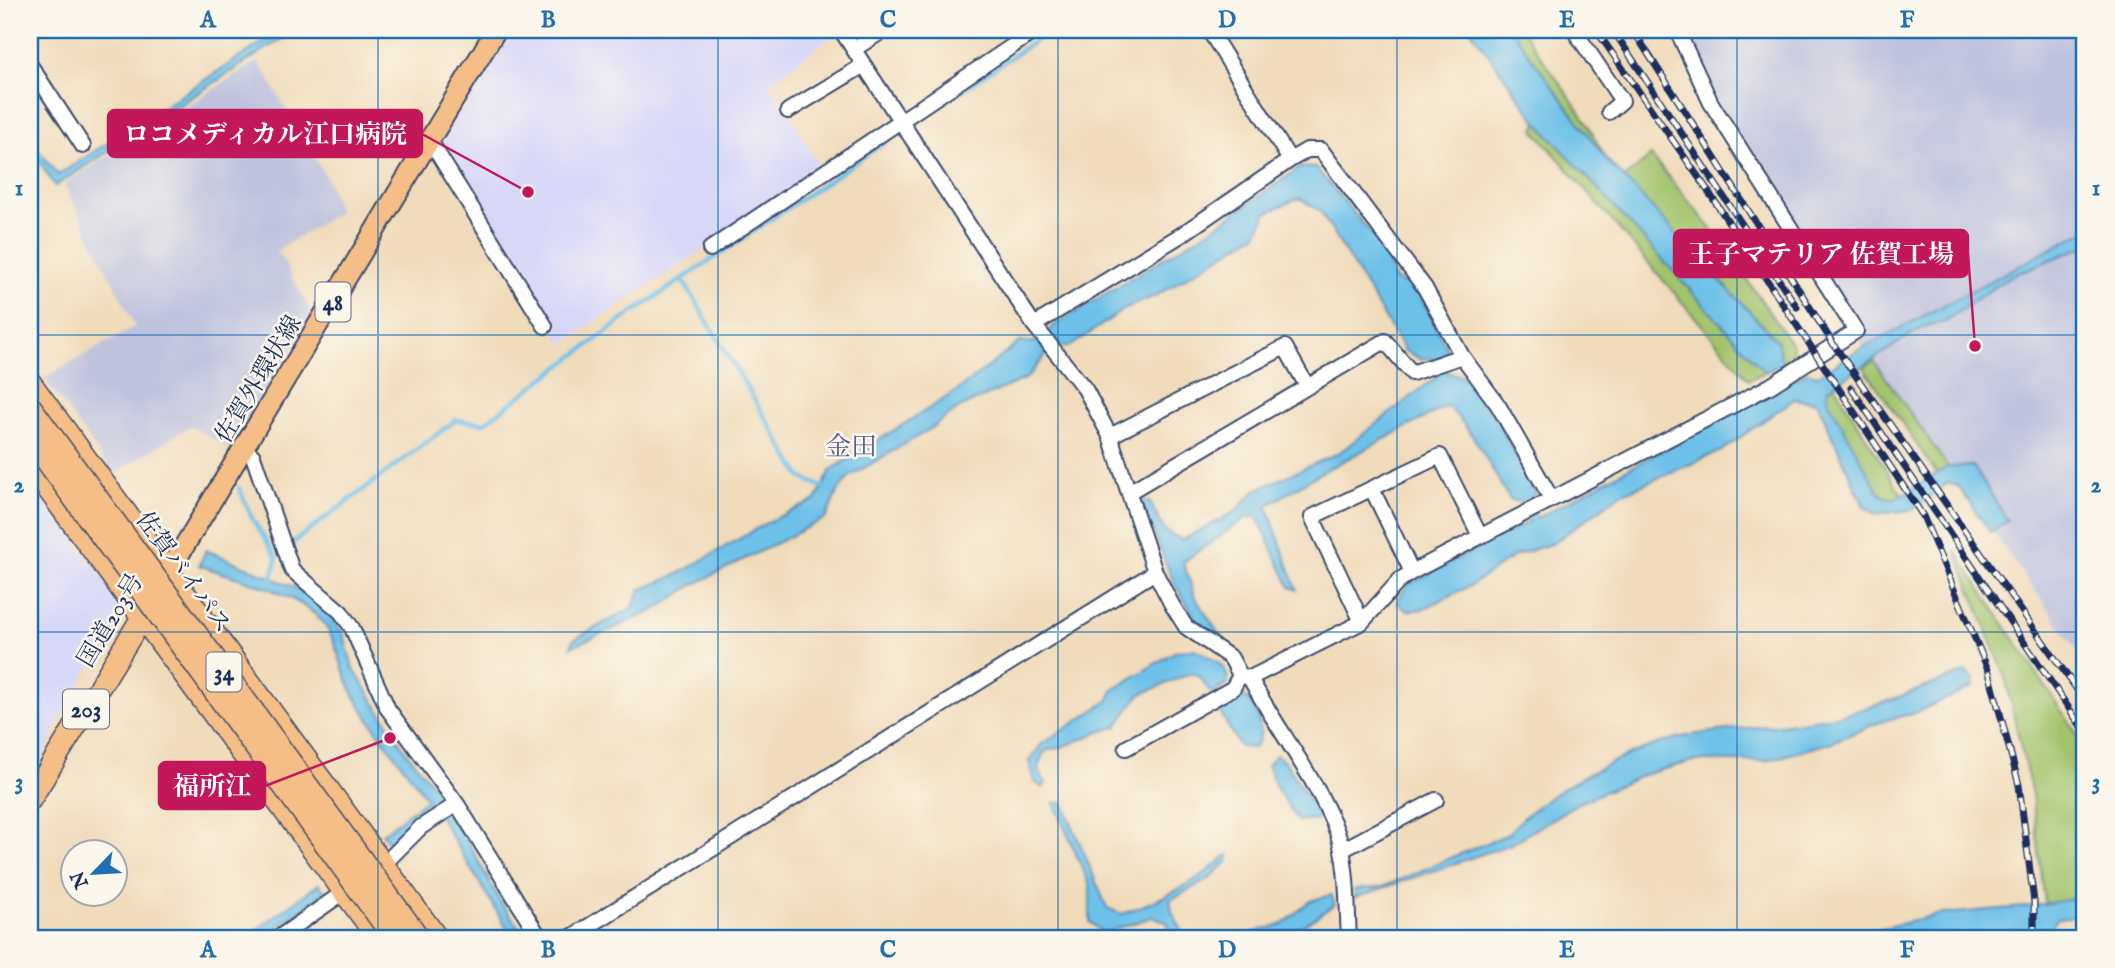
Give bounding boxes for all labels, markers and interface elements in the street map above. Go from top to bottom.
text: A [199,6,217,35]
text: B [540,6,556,35]
text: C [880,6,897,35]
text: D [1218,6,1236,35]
text: E [1559,6,1575,35]
text: F [1900,6,1915,35]
callout: ロコメディカル江口病院 [108,110,422,157]
text: ロコメディカル江口病院 [123,119,407,152]
text: 1 [15,174,23,203]
text: 1 [2092,174,2100,203]
callout: 王子マテリア 佐賀工場 [1674,230,1968,277]
text: 王子マテリア 佐賀工場 [1688,239,1954,272]
road number: 48 [316,282,350,322]
street label: 佐賀外環状線 [209,310,310,449]
district label: 金田 [825,431,877,464]
text: 2 [14,471,25,500]
text: 2 [2091,471,2102,500]
street label: 佐賀バイパス [128,506,238,640]
street label: 国道203号 [71,568,151,673]
road number: 34 [206,652,242,692]
road number: 203 [63,690,109,729]
callout: 福所江 [159,762,265,809]
text: 3 [15,768,23,797]
text: 3 [2092,768,2100,797]
text: 福所江 [173,771,251,804]
north arrow [60,838,130,908]
text: N [66,866,95,893]
text: A [199,936,217,965]
text: B [540,936,556,965]
text: C [880,936,897,965]
text: D [1218,936,1236,965]
text: E [1559,936,1575,965]
text: F [1900,936,1915,965]

